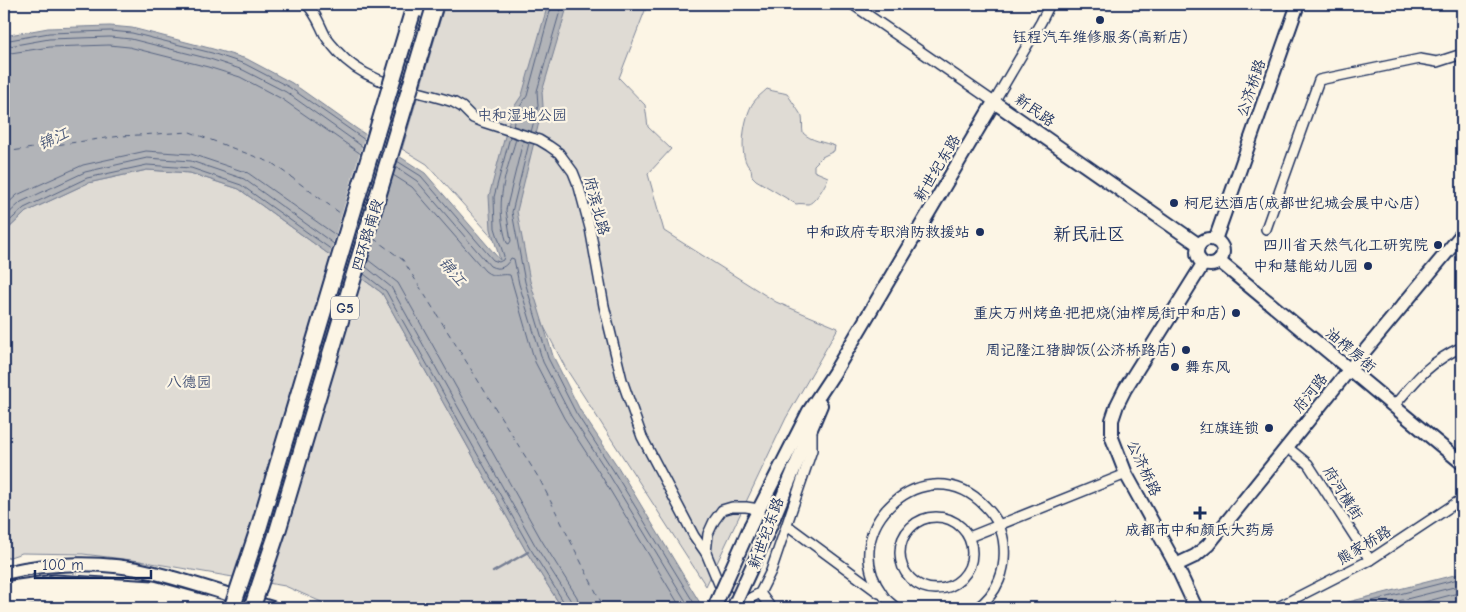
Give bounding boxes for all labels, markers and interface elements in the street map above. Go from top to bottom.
marker: 钰程汽车维修服务(高新店) [1094,14,1106,26]
place label: 钰程汽车维修服务(高新店) [1012,28,1188,46]
street label: 公济桥路 [1233,57,1269,119]
street label: 新民路 [1011,90,1059,130]
park label: 中和湿地公园 [477,106,567,124]
water label: 锦江 [35,124,73,154]
street label: 新世纪东路 [910,131,964,205]
street label: 府滨北路 [581,175,613,237]
place label: 柯尼达酒店(成都世纪城会展中心店) [1184,194,1419,212]
street label: 四环路南段 [347,196,387,274]
marker: 柯尼达酒店(成都世纪城会展中心店) [1168,197,1180,209]
place label: 中和政府专职消防救援站 [805,223,970,241]
district label: 新民社区 [1053,224,1125,245]
marker: 中和政府专职消防救援站 [974,226,986,238]
place label: 四川省天然气化工研究院 [1263,236,1428,254]
marker: 四川省天然气化工研究院 [1432,239,1444,251]
water label: 锦江 [435,254,470,290]
place label: 中和慧能幼儿园 [1253,257,1358,275]
marker: 中和慧能幼儿园 [1362,260,1374,272]
road number: G5 [331,296,359,320]
place label: 重庆万州烤鱼·把把烧(油榨房街中和店) [973,304,1226,322]
marker: 重庆万州烤鱼·把把烧(油榨房街中和店) [1230,307,1242,319]
street label: 油榨房街 [1322,324,1380,376]
place label: 周记隆江猪脚饭(公济桥路店) [986,341,1176,359]
marker: 周记隆江猪脚饭(公济桥路店) [1180,344,1192,356]
place label: 舞东风 [1185,358,1230,376]
marker: 舞东风 [1169,361,1181,373]
street label: 府河路 [1289,370,1331,416]
park label: 八德园 [166,373,212,391]
place label: 红旗连锁 [1199,419,1259,437]
marker: 红旗连锁 [1263,422,1275,434]
street label: 公济桥路 [1123,437,1165,499]
street label: 府河横街 [1319,463,1367,523]
street label: 新世纪东路 [745,495,787,571]
marker: 成都市中和颜氏大药房 [1194,507,1206,519]
place label: 成都市中和颜氏大药房 [1125,521,1275,539]
street label: 熊家桥路 [1334,522,1394,568]
scale bar [35,547,151,579]
text: 100 m [42,556,84,574]

